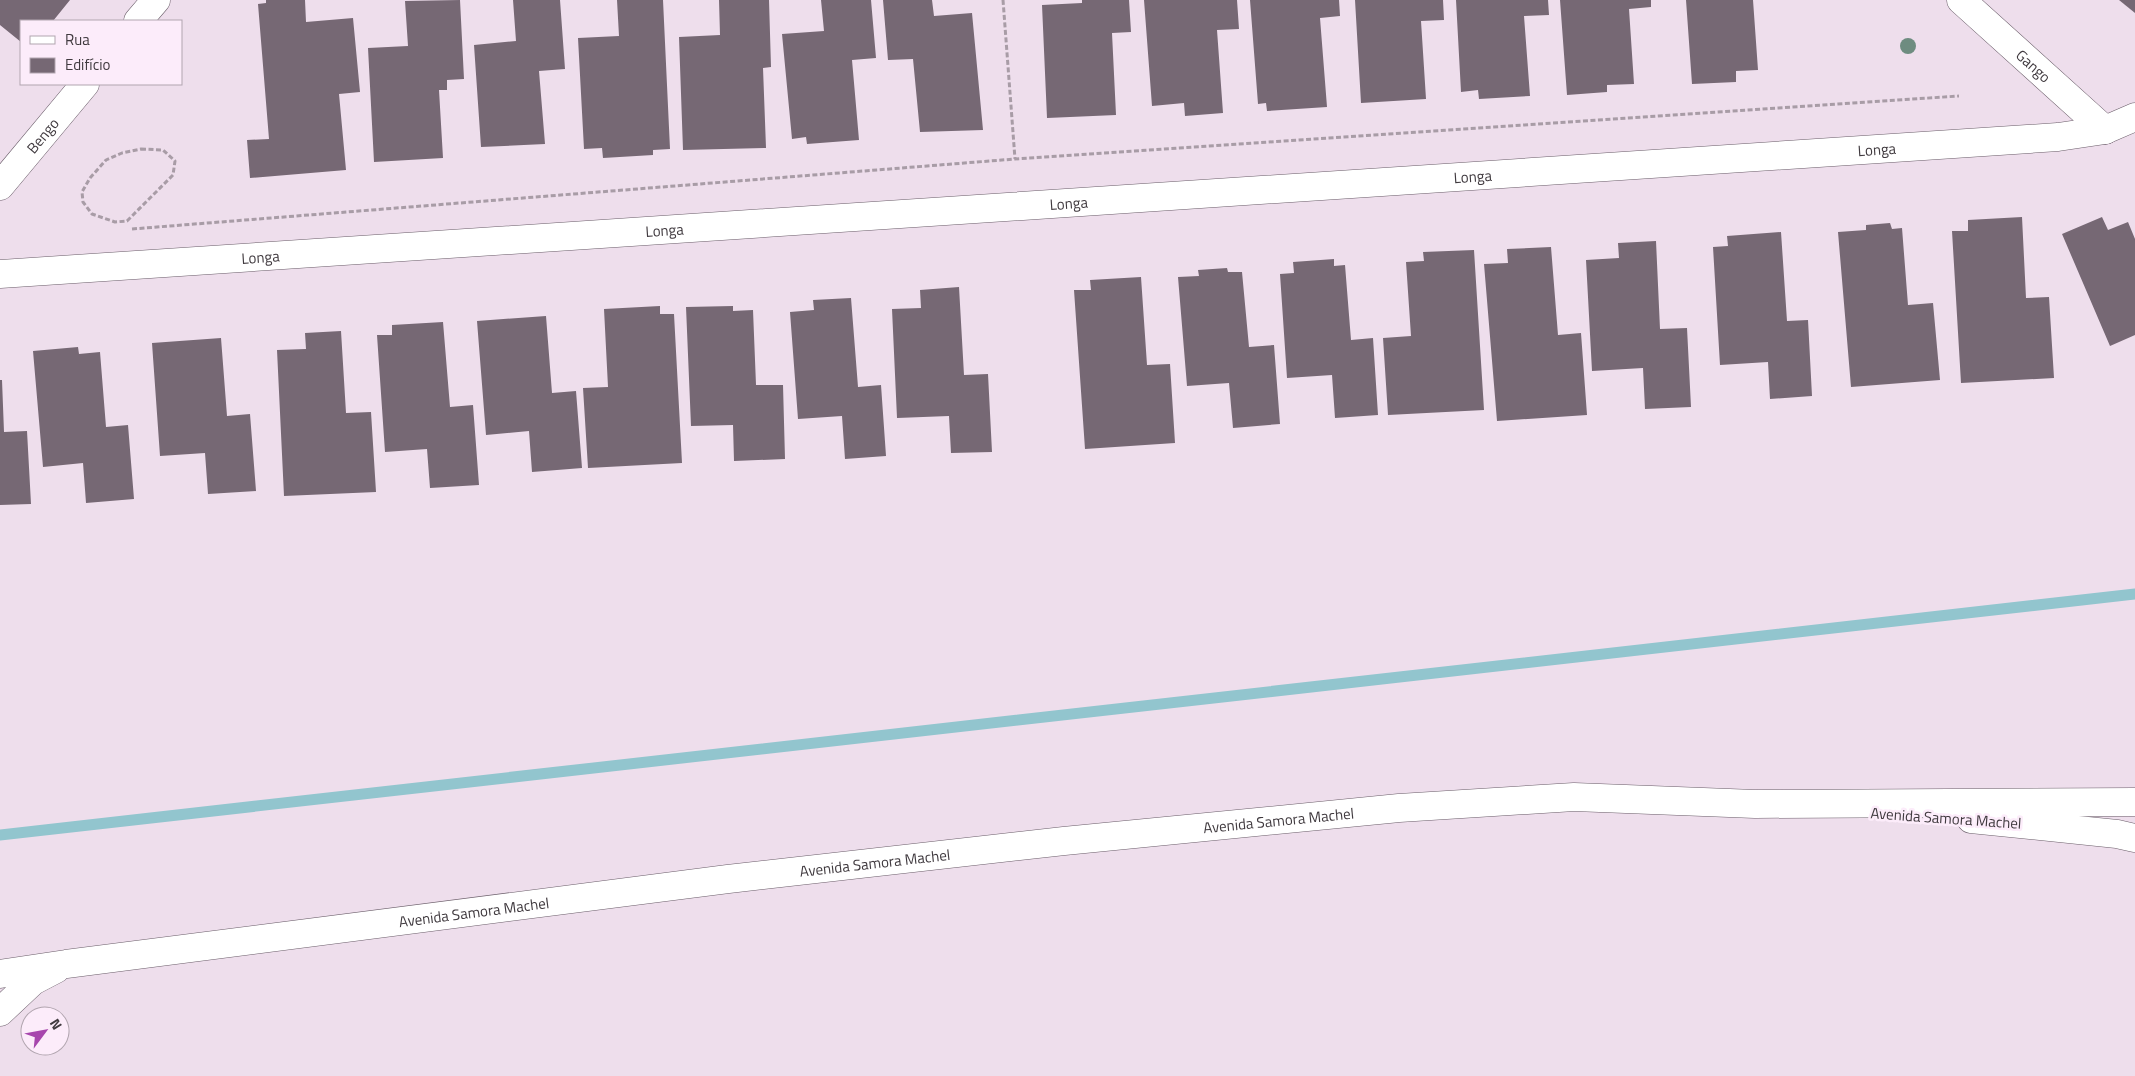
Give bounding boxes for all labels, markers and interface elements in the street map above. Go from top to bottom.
legend [20,20,182,85]
text: Rua [65,28,90,51]
street label: Gango [2011,44,2057,88]
text: Edifício [65,53,110,76]
street label: Bengo [20,112,64,158]
street label: Longa [1857,136,1897,162]
street label: Longa [1453,163,1493,189]
street label: Longa [1049,190,1089,216]
street label: Longa [645,217,685,243]
street label: Longa [241,244,281,269]
street label: Avenida Samora Machel [1202,801,1355,839]
street label: Avenida Samora Machel [1870,801,2022,835]
street label: Avenida Samora Machel [798,842,951,882]
street label: Avenida Samora Machel [397,891,550,933]
north arrow [20,1006,70,1056]
text: N [45,1014,68,1034]

